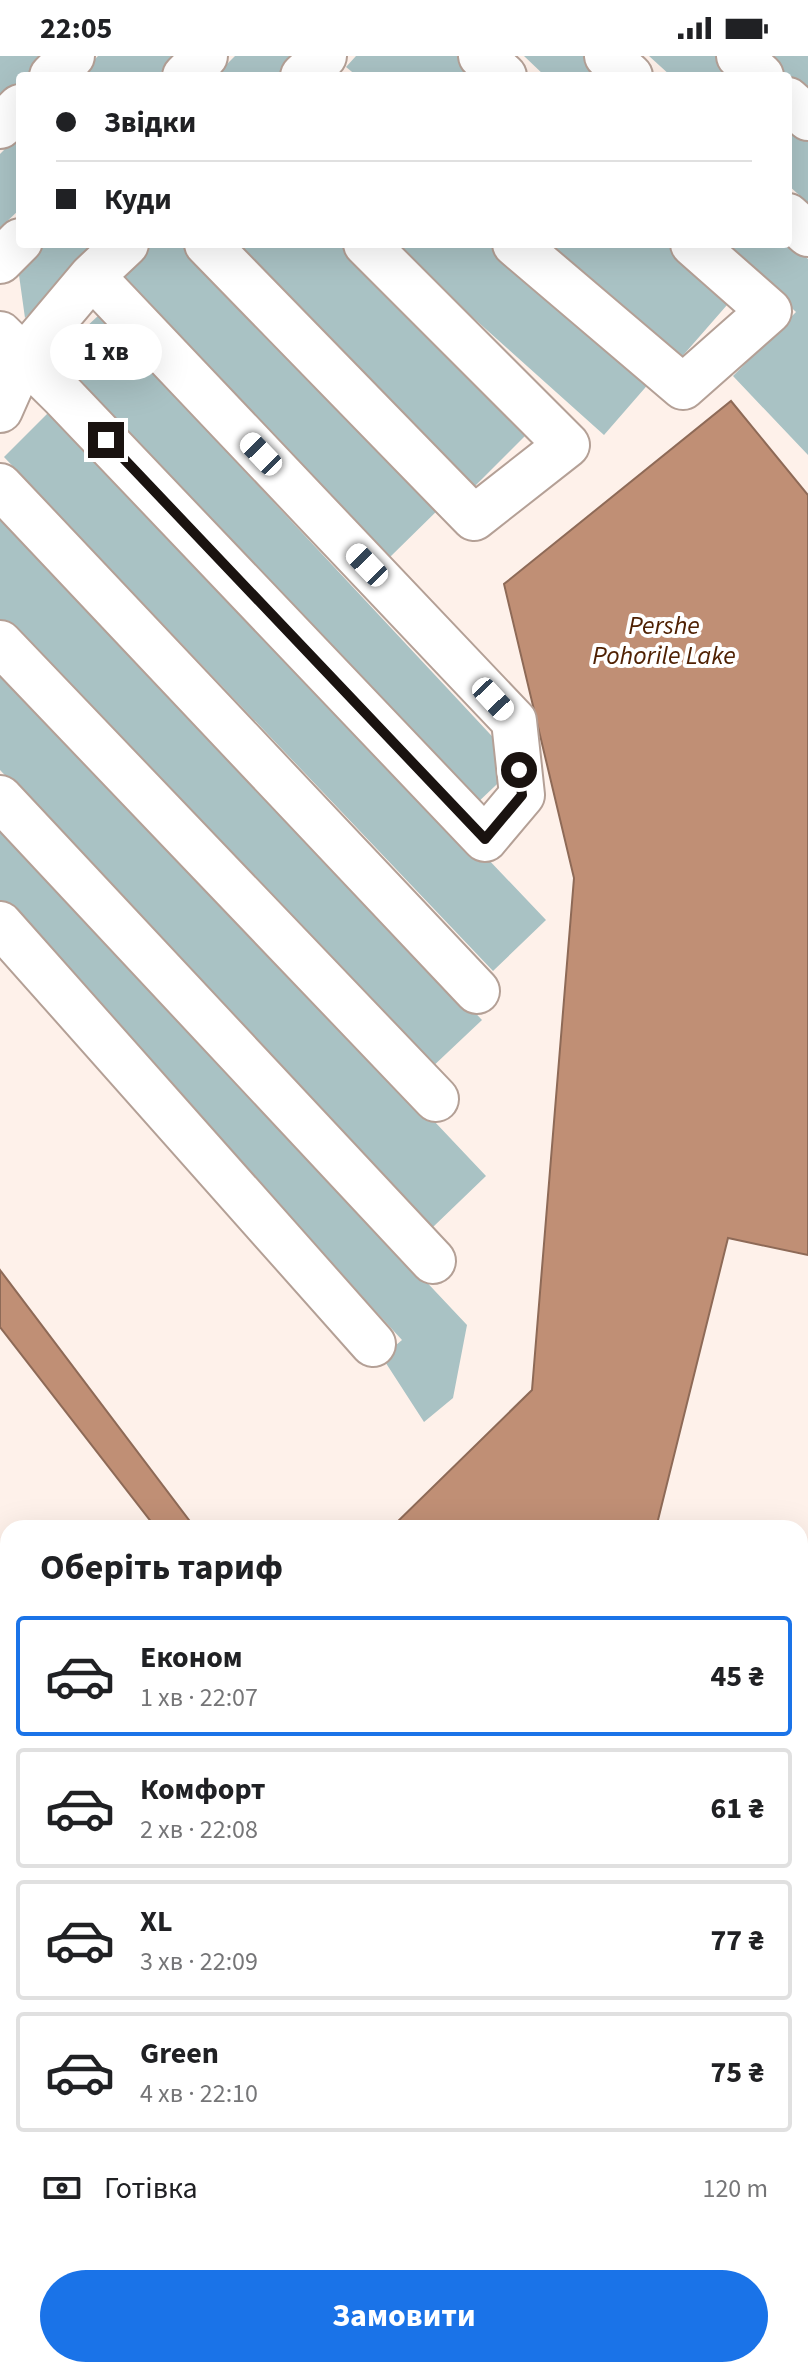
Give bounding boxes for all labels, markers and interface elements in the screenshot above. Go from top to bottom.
text: 22:05 [40,7,112,50]
text: Звідки [104,101,196,144]
text: Куди [104,178,172,221]
callout: 1 хв [50,324,162,380]
text: 1 хв [83,333,129,370]
route end [88,422,124,458]
car [236,428,286,480]
car [342,539,392,591]
water label: Pershe Pohorile Lake [592,607,736,674]
car [468,673,518,725]
route start [501,752,537,788]
text: Оберіть тариф [40,1542,283,1593]
text: Економ [140,1636,243,1679]
icon: car [44,1640,116,1712]
text: 45 ₴ [710,1655,764,1698]
text: 1 хв · 22:07 [140,1679,258,1716]
text: Комфорт [140,1768,266,1811]
icon: car [44,1772,116,1844]
text: 61 ₴ [710,1787,764,1830]
text: 2 хв · 22:08 [140,1811,258,1848]
text: XL [140,1900,173,1943]
icon: car [44,1904,116,1976]
text: 77 ₴ [710,1919,764,1962]
text: 3 хв · 22:09 [140,1943,258,1980]
text: Green [140,2032,219,2075]
icon: car [44,2036,116,2108]
text: 75 ₴ [710,2051,764,2094]
text: 4 хв · 22:10 [140,2075,258,2112]
icon: cash [40,2166,84,2210]
text: Готівка [104,2167,198,2210]
text: 120 m [702,2170,768,2207]
button: Замовити [40,2270,768,2362]

